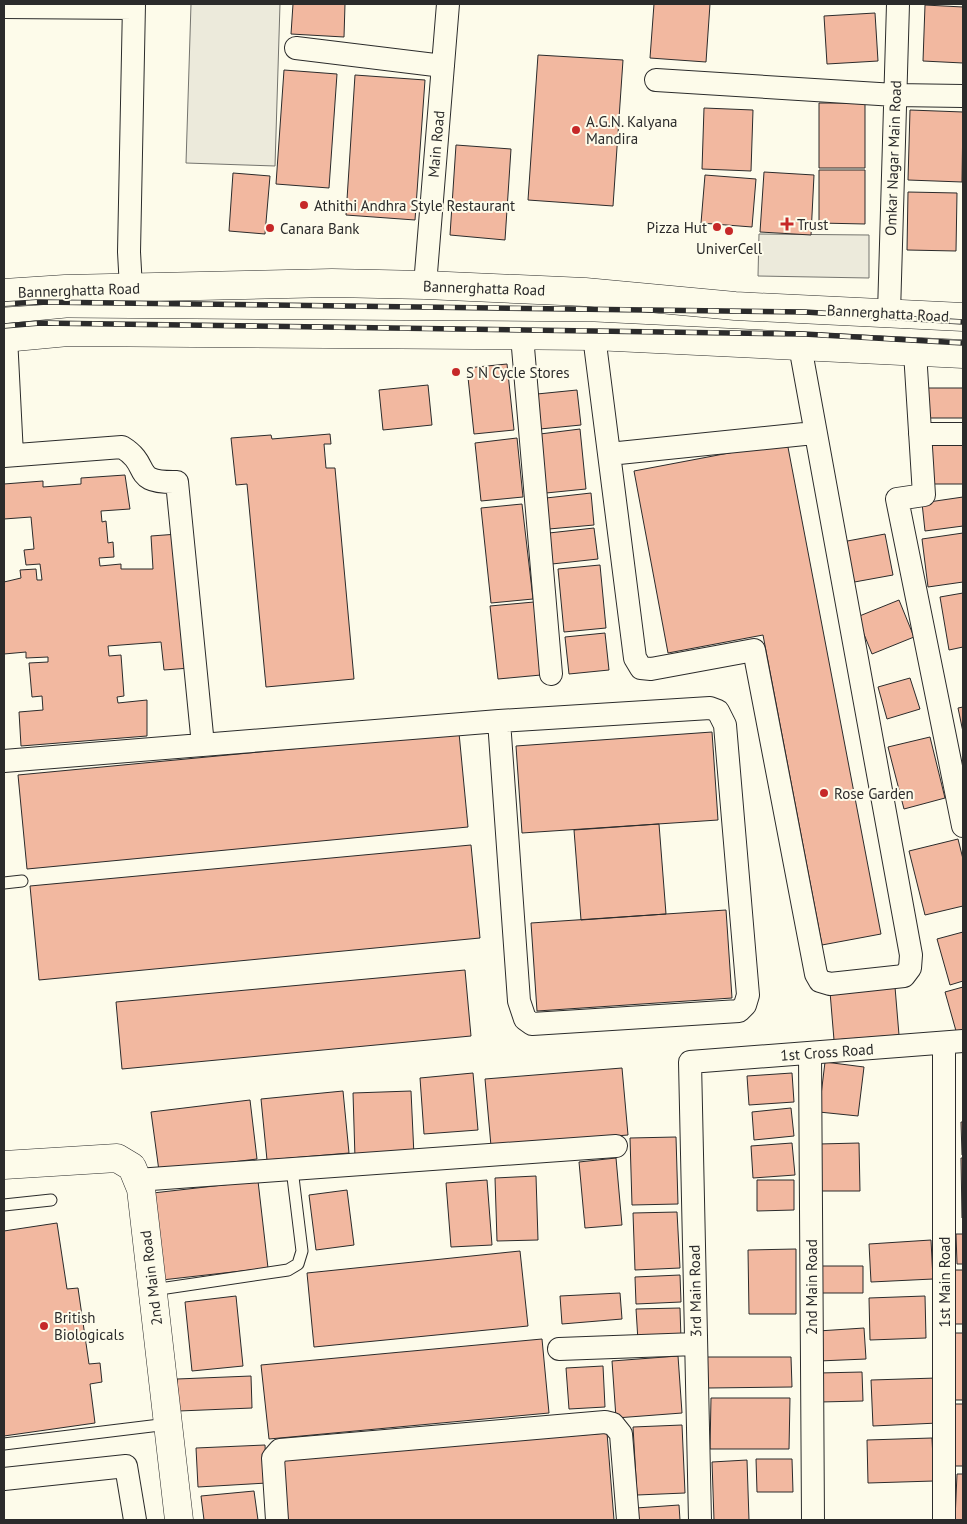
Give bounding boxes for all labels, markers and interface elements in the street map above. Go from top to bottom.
street label: Omkar Nagar Main Road [881,80,905,236]
street label: Main Road [424,110,448,178]
place label: A.G.N. Kalyana Mandira [586,112,678,148]
marker: A.G.N. Kalyana Mandira [570,124,582,136]
place label: Athithi Andhra Style Restaurant [314,196,515,215]
marker: Athithi Andhra Style Restaurant [298,199,310,211]
place label: Trust [797,215,828,234]
place label: Pizza Hut [646,218,707,237]
marker: Trust [781,218,793,230]
place label: Canara Bank [280,219,360,238]
marker: Pizza Hut [711,221,723,233]
marker: Canara Bank [264,222,276,234]
marker: UniverCell [723,225,735,237]
place label: UniverCell [696,239,763,258]
street label: Bannerghatta Road [423,276,545,300]
street label: Bannerghatta Road [18,278,140,302]
street label: Bannerghatta Road [826,300,950,326]
place label: S N Cycle Stores [466,363,570,382]
marker: S N Cycle Stores [450,366,462,378]
place label: Rose Garden [834,784,914,803]
marker: Rose Garden [818,787,830,799]
street label: 1st Cross Road [780,1039,874,1065]
street label: 2nd Main Road [136,1229,166,1327]
street label: 1st Main Road [935,1237,954,1327]
street label: 2nd Main Road [802,1239,821,1335]
street label: 3rd Main Road [685,1245,705,1337]
place label: British Biologicals [54,1308,124,1344]
marker: British Biologicals [38,1320,50,1332]

